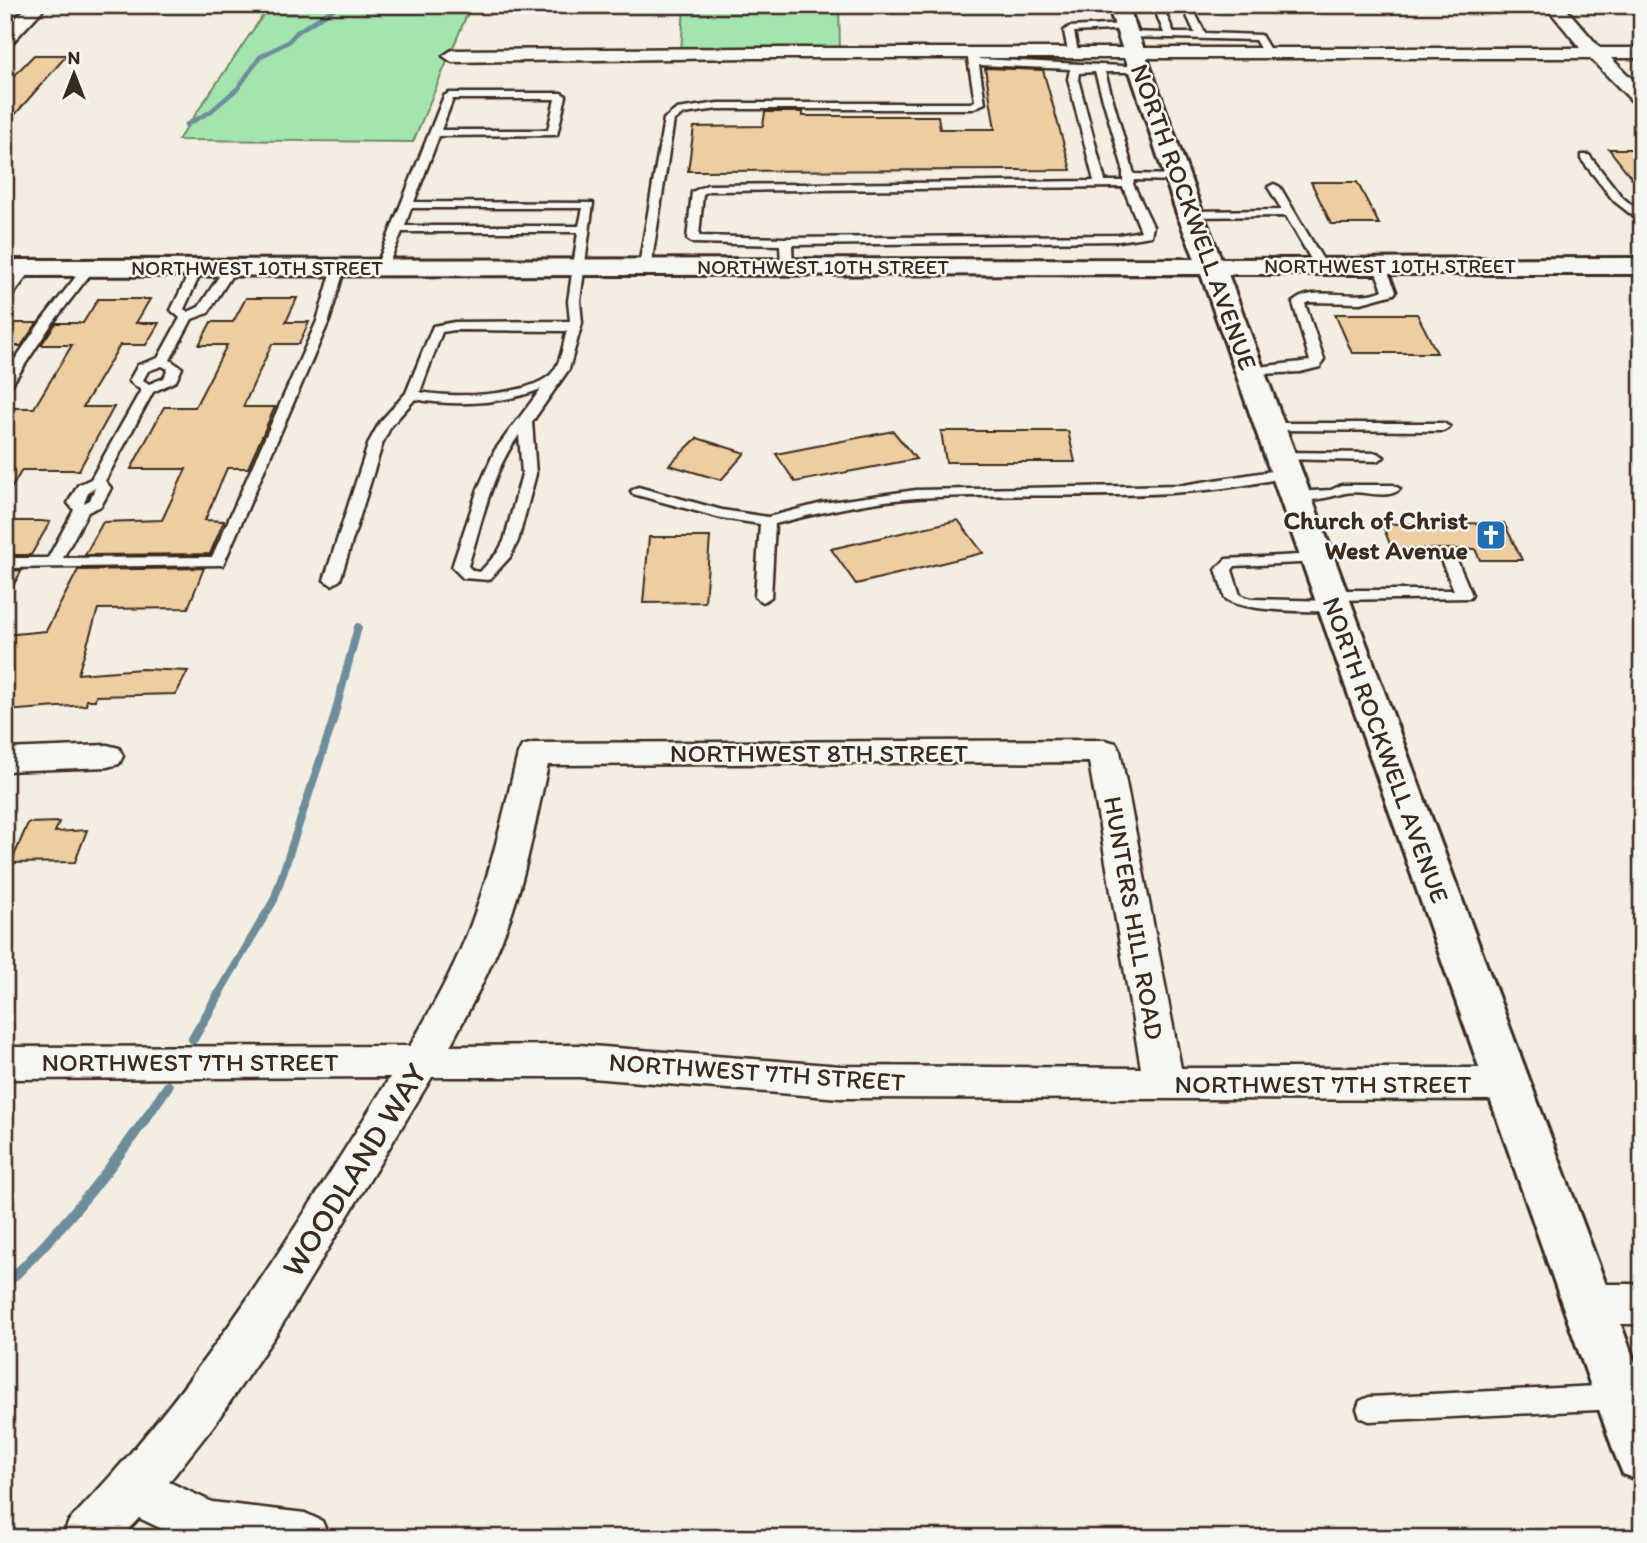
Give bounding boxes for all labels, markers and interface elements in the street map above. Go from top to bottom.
north arrow [38,38,108,108]
text: N [68,46,80,69]
street label: NORTH ROCKWELL AVENUE [1124,59,1264,375]
street label: NORTHWEST 10TH STREET [1264,253,1516,278]
street label: NORTHWEST 10TH STREET [697,254,949,279]
street label: NORTHWEST 10TH STREET [131,255,383,280]
place label: Church of Christ West Avenue [1283,504,1468,566]
church icon: Church of Christ West Avenue [1474,518,1508,552]
street label: NORTH ROCKWELL AVENUE [1316,592,1456,908]
street label: NORTHWEST 8TH STREET [670,737,969,769]
street label: HUNTERS HILL ROAD [1097,794,1171,1042]
street label: NORTHWEST 7TH STREET [42,1046,339,1078]
street label: NORTHWEST 7TH STREET [608,1046,907,1098]
street label: WOODLAND WAY [273,1057,435,1283]
street label: NORTHWEST 7TH STREET [1175,1068,1472,1100]

